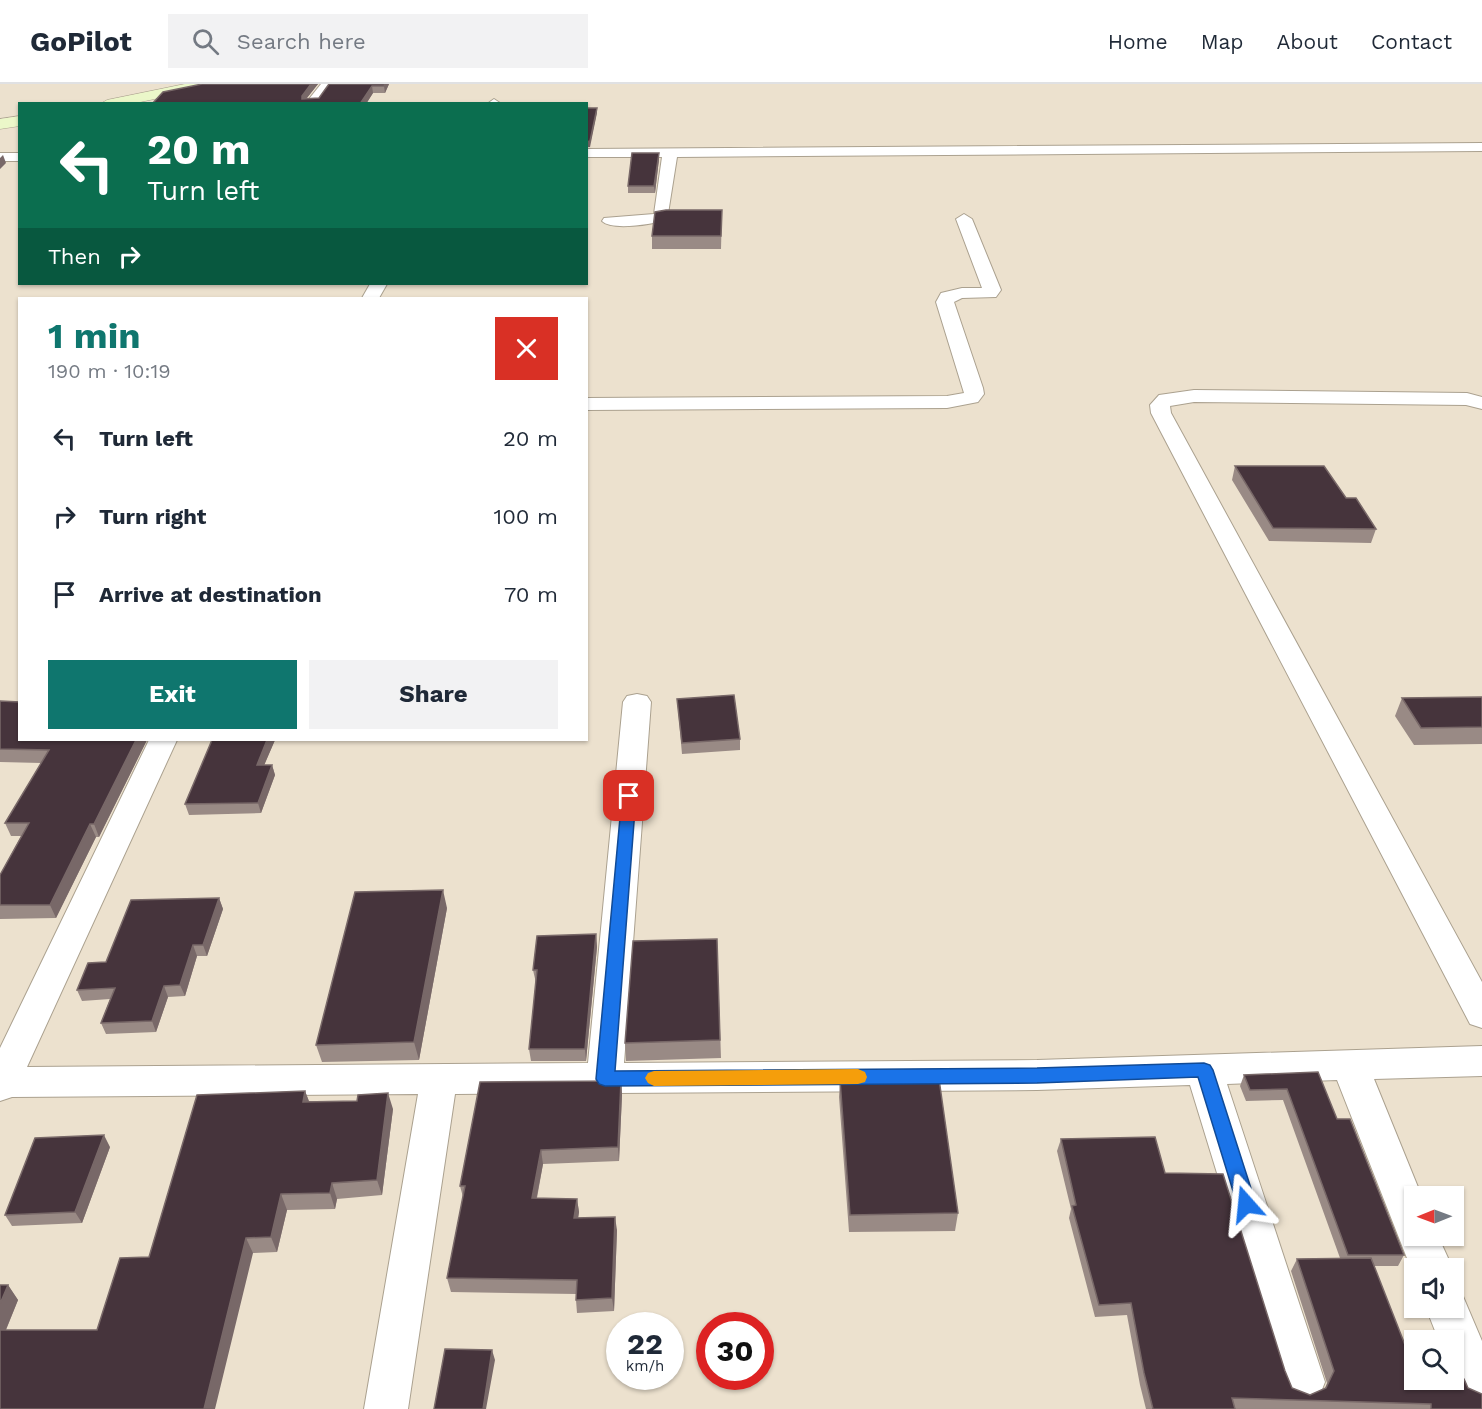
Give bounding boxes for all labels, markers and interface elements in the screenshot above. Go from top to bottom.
search box [168,14,588,68]
text: GoPilot [30,25,132,58]
icon: search [189,25,222,58]
text: Search here [237,29,366,54]
text: Home [1108,29,1168,54]
text: Map [1201,29,1244,54]
text: About [1277,29,1338,54]
text: Contact [1371,29,1452,54]
text: 20 m [147,125,251,174]
icon: left [48,126,126,204]
text: Turn left [147,175,259,207]
icon: right [113,240,146,273]
text: Then [48,244,101,269]
text: 1 min [48,315,140,357]
button: close [495,317,558,380]
text: 190 m · 10:19 [48,359,171,383]
icon: left [48,422,81,455]
text: Turn left [99,426,193,451]
text: 20 m [503,426,558,451]
icon: right [48,500,81,533]
text: Turn right [99,504,206,529]
text: 100 m [494,504,558,529]
icon: arrive [48,578,81,611]
text: Arrive at destination [99,582,322,607]
text: 70 m [504,582,558,607]
button: Exit [48,660,297,729]
button: Share [309,660,558,729]
pin [603,770,654,821]
icon: arrive [612,779,645,812]
position arrow [1214,1172,1278,1236]
north arrow [1404,1186,1464,1246]
map controls [1404,1186,1464,1390]
button: sound [1404,1258,1464,1318]
speed limit sign: 30 [696,1312,774,1390]
text: 22 [627,1326,663,1361]
button: search [1404,1330,1464,1390]
text: km/h [626,1357,664,1375]

